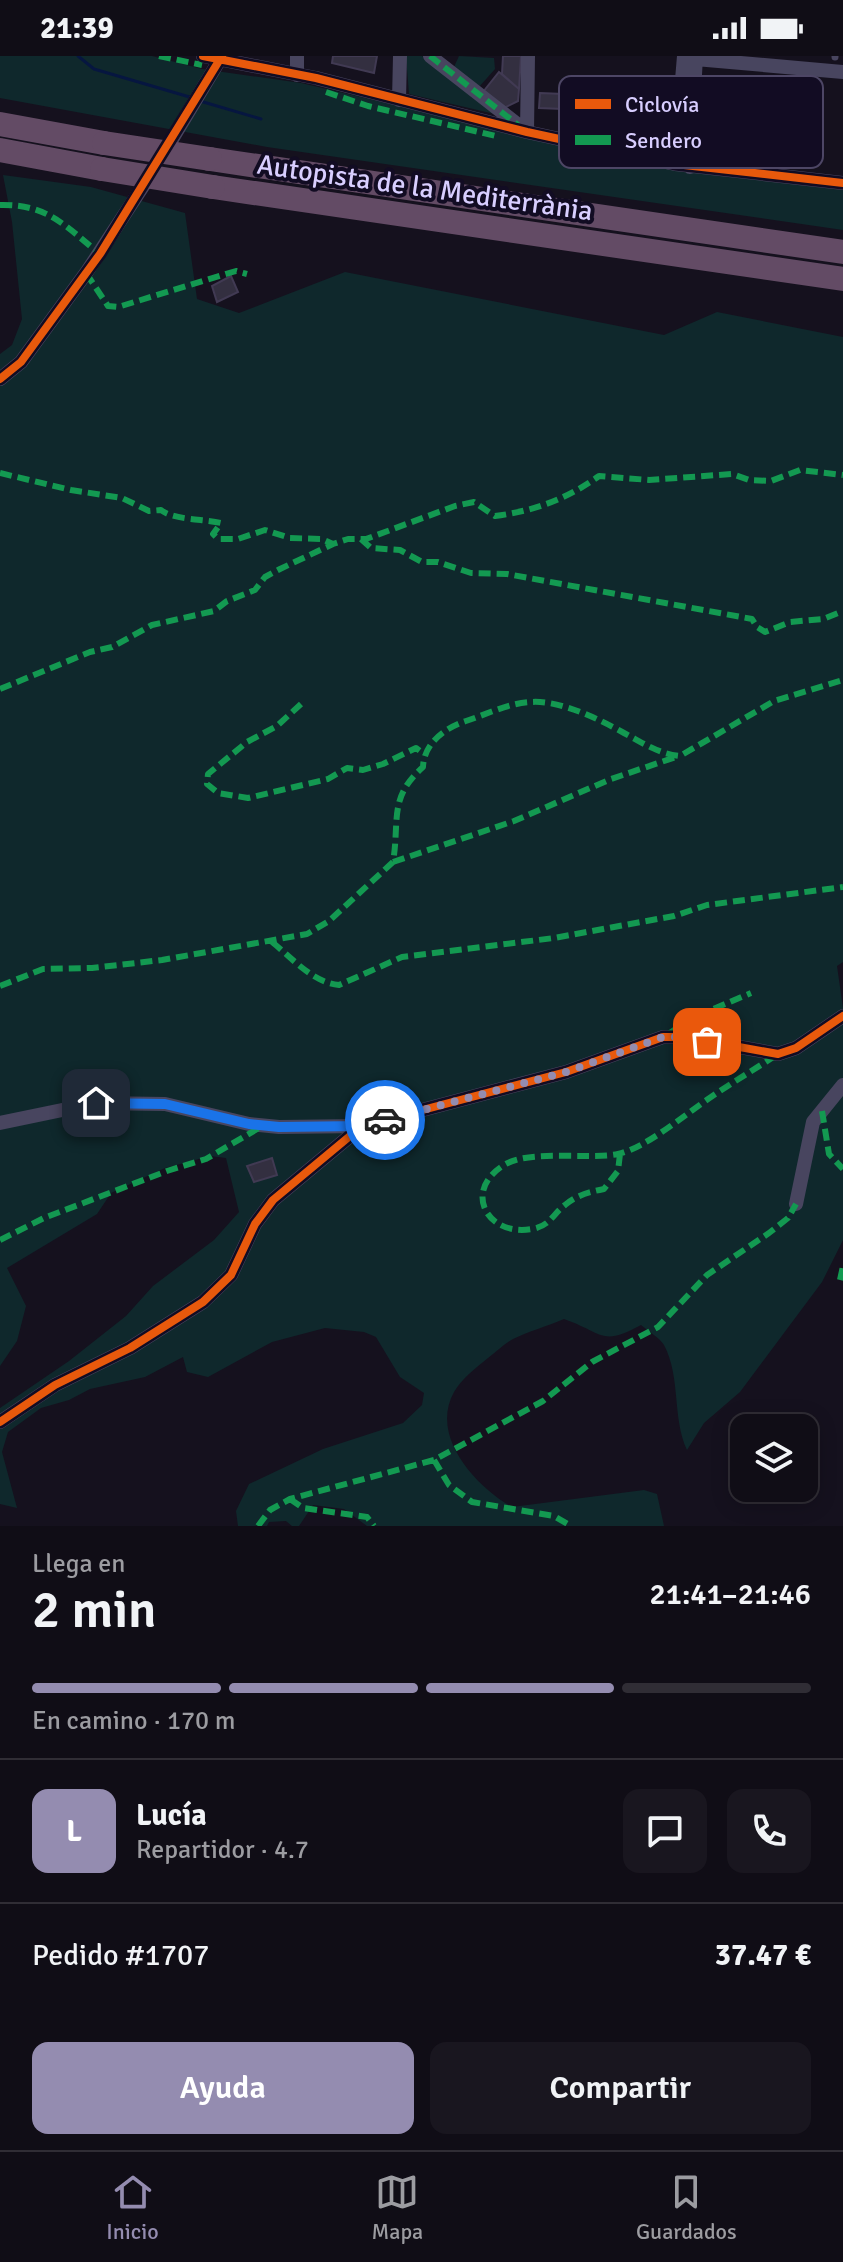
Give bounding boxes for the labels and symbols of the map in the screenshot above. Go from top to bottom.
legend [559,76,823,168]
text: Ciclovía [625,91,699,118]
text: Sendero [625,127,702,154]
street label: Autopista de la Mediterrània [255,148,595,228]
pin [673,1008,741,1076]
pin [62,1069,130,1137]
courier [345,1080,425,1160]

